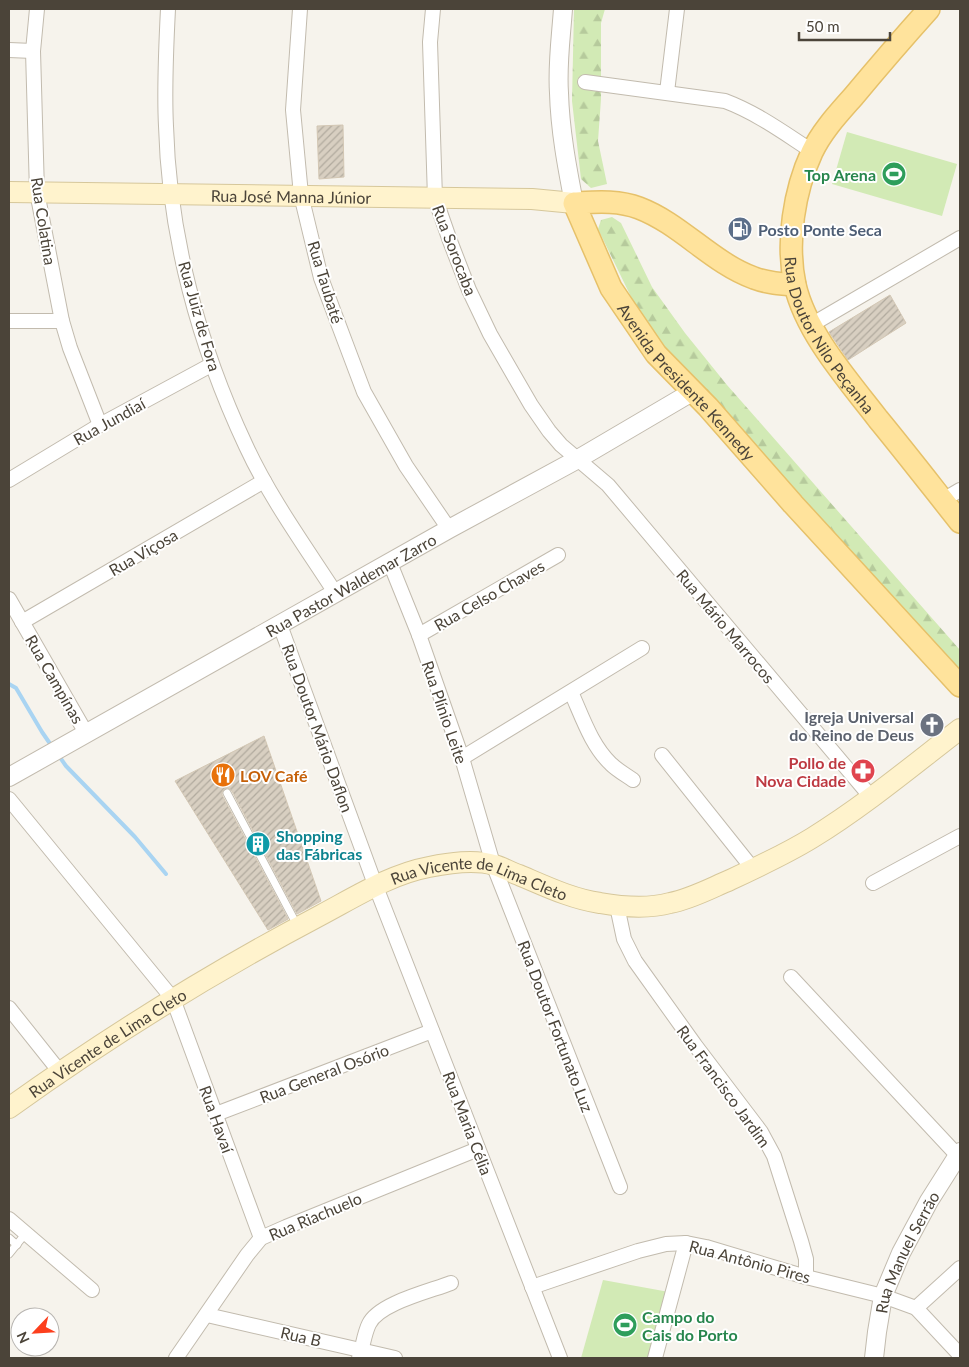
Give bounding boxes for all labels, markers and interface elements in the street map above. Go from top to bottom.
scale bar [799,10,890,42]
text: 50 m [806,17,840,35]
sports icon: Top Arena [881,161,907,187]
place label: Top Arena [804,165,876,184]
street label: Rua Colatina [28,176,60,266]
street label: Rua José Manna Júnior [211,185,372,206]
street label: Rua Sorocaba [429,202,481,298]
fuel station icon: Posto Ponte Seca [727,216,753,242]
place label: Posto Ponte Seca [758,220,882,239]
street label: Rua Taubaté [304,238,348,326]
street label: Rua Doutor Nilo Peçanha [782,256,879,417]
street label: Rua Juiz de Fora [175,259,225,373]
street label: Avenida Presidente Kennedy [615,299,760,464]
street label: Rua Jundiaí [70,393,149,449]
street label: Rua Viçosa [105,525,181,579]
street label: Rua Pastor Waldemar Zarro [262,529,439,640]
street label: Rua Celso Chaves [430,556,548,634]
street label: Rua Mário Marrocos [673,565,779,687]
street label: Rua Campínas [22,631,88,727]
street label: Rua Doutor Mário Daflon [279,641,357,815]
street label: Rua Plínio Leite [418,658,472,766]
place label: Igreja Universal do Reino de Deus [789,707,914,744]
church icon: Igreja Universal do Reino de Deus [919,712,945,738]
place label: Pollo de Nova Cidade [755,753,846,790]
pharmacy icon: Pollo de Nova Cidade [850,758,876,784]
restaurant icon: LOV Café [210,762,236,788]
place label: LOV Café [240,766,308,785]
place label: Shopping das Fábricas [276,826,362,863]
building icon: Shopping das Fábricas [245,831,271,857]
street label: Rua Vicente de Lima Cleto [387,852,570,904]
street label: Rua Doutor Fortunato Luz [514,937,598,1115]
street label: Rua Vicente de Lima Cleto [25,984,189,1101]
street label: Rua Francisco Jardim [673,1021,775,1151]
street label: Rua General Osório [257,1040,391,1106]
street label: Rua Maria Célia [440,1068,496,1178]
street label: Rua Havaí [196,1083,238,1156]
street label: Rua Manuel Serrão [871,1187,942,1315]
street label: Rua Riachuelo [266,1188,364,1244]
street label: Rua Antônio Pires [687,1236,813,1286]
north arrow [10,1307,60,1357]
place label: Campo do Cais do Porto [642,1307,738,1344]
sports icon: Campo do Cais do Porto [612,1312,638,1338]
street label: Rua B [279,1322,323,1350]
text: N [13,1329,33,1346]

